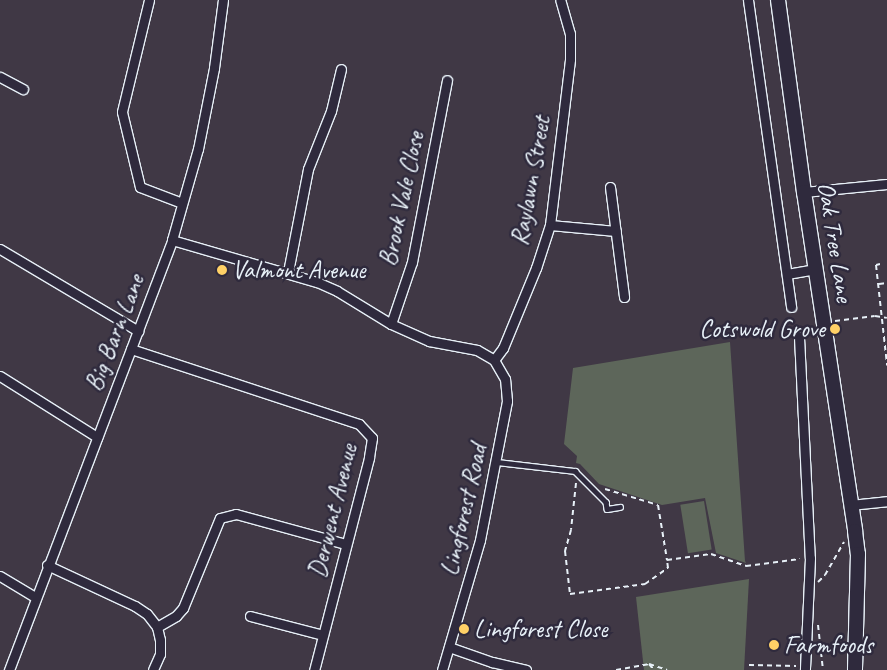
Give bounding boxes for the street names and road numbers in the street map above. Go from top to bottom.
street label: Raylawn Street [505,114,557,248]
street label: Brook Vale Close [373,129,431,269]
street label: Oak Tree Lane [811,180,859,304]
street label: Big Barn Lane [79,270,151,396]
street label: Derwent Avenue [302,441,364,581]
street label: Lingforest Road [434,442,494,578]

